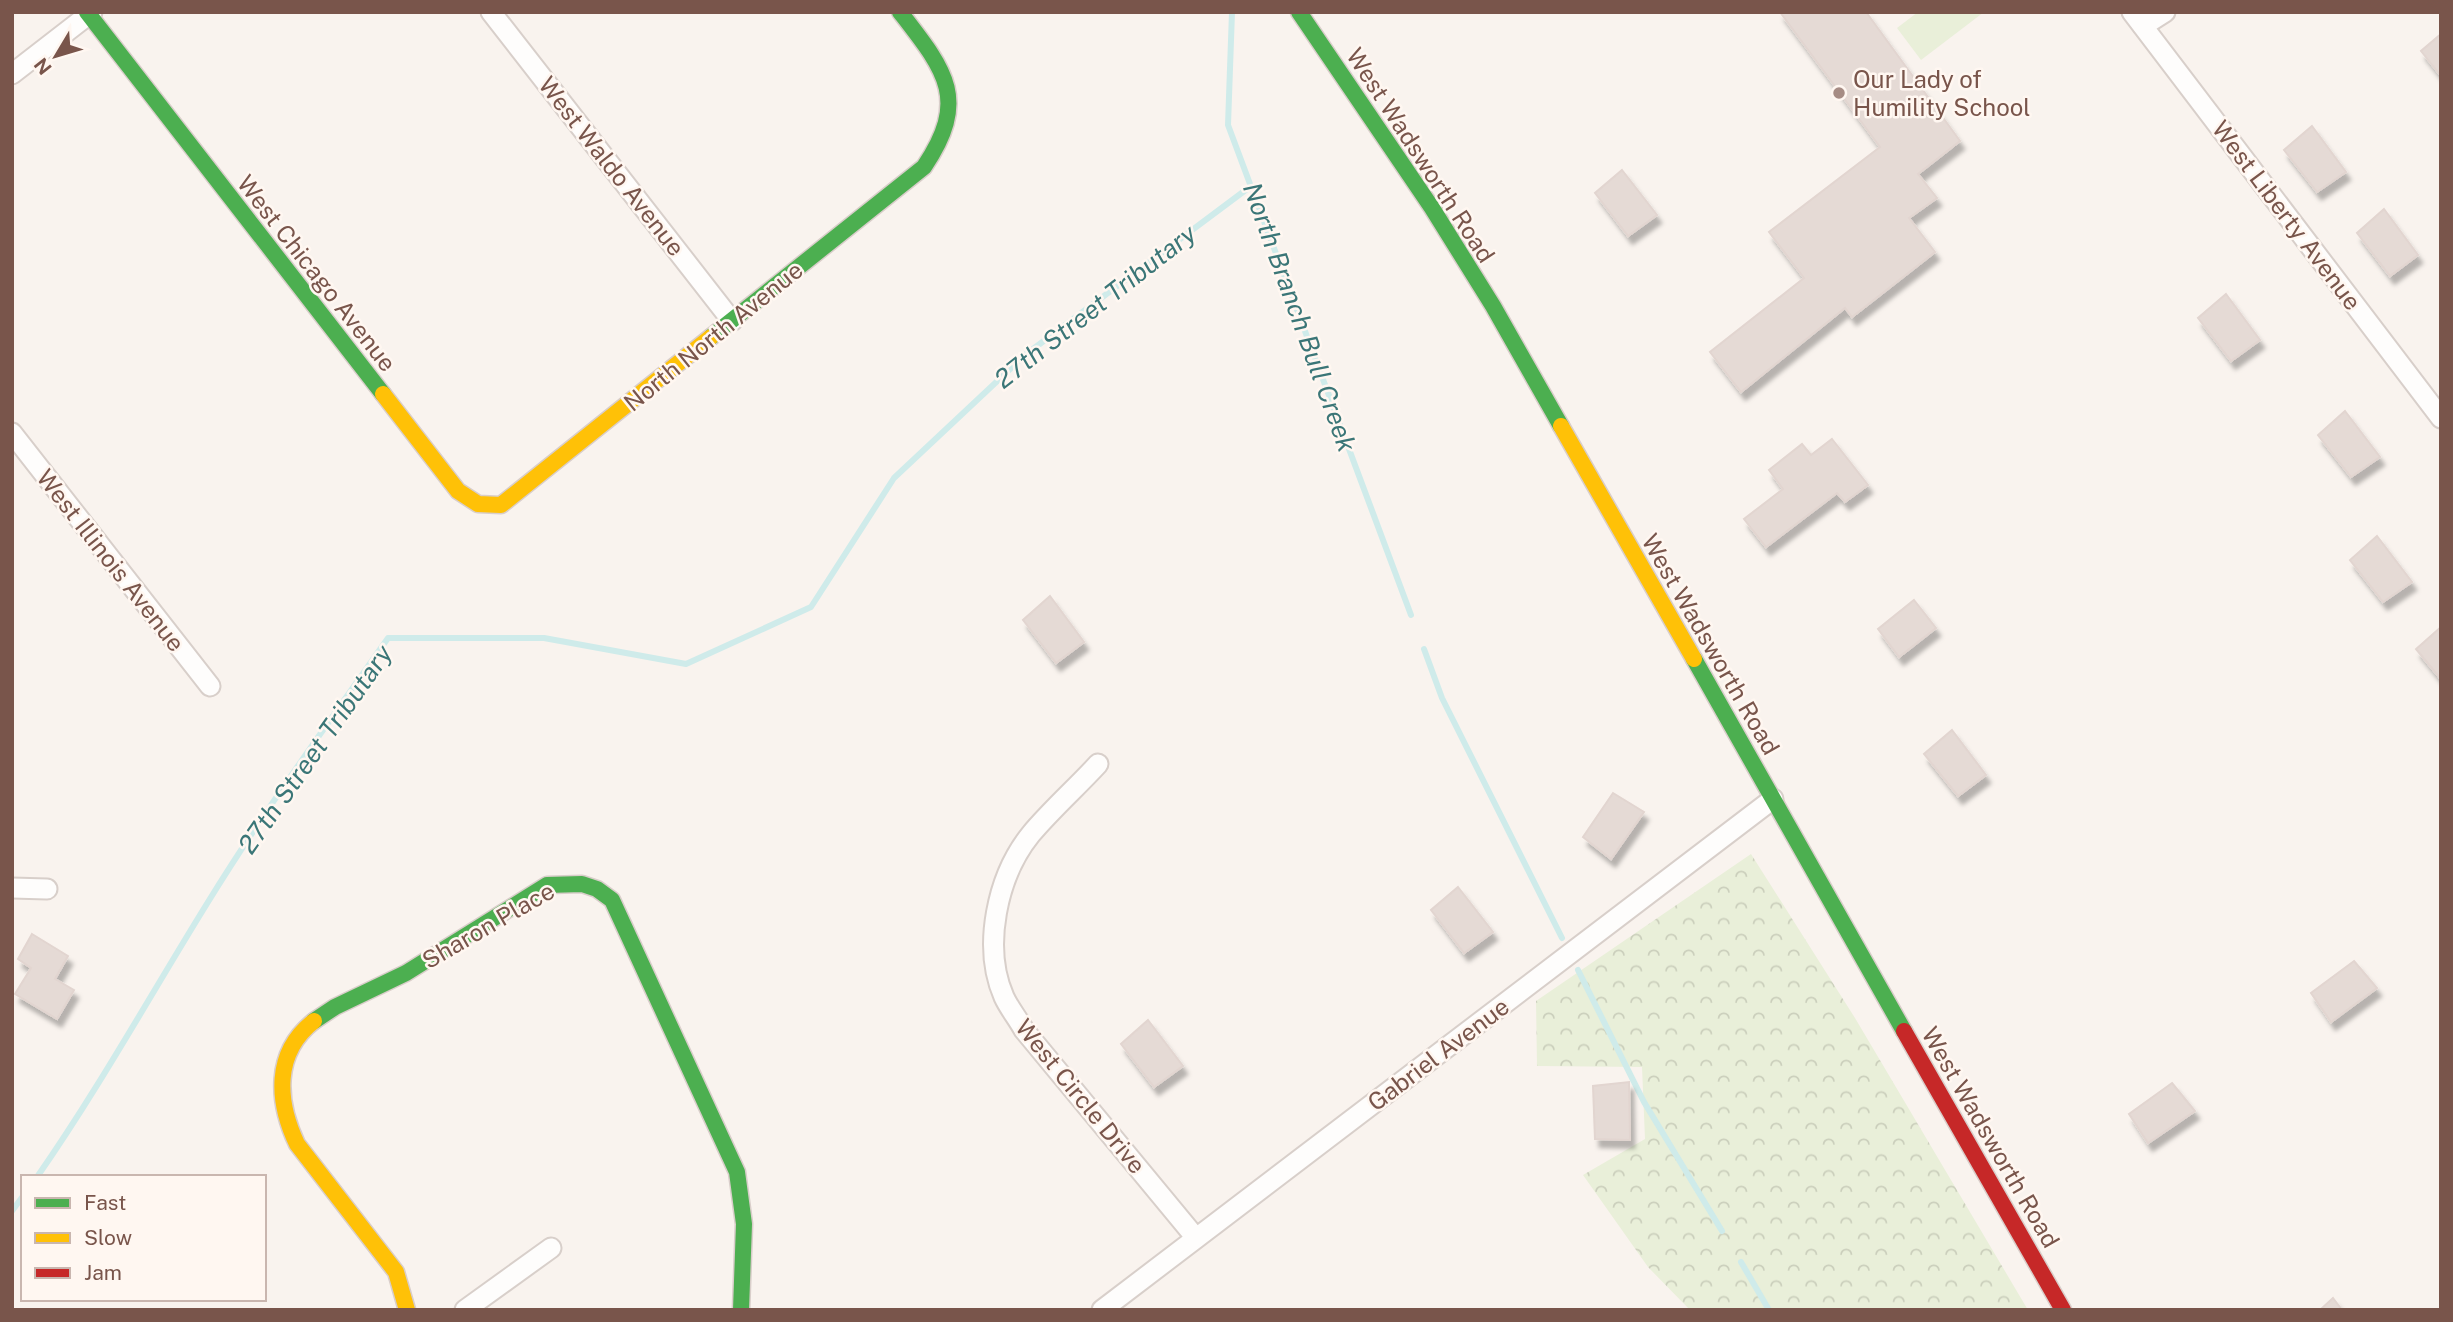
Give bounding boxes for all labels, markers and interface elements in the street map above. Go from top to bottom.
north arrow [21,21,91,91]
street label: West Wadsworth Road [1341,42,1501,268]
text: N [29,54,56,79]
place label: Our Lady of Humility School [1853,65,2031,121]
street label: West Waldo Avenue [533,71,691,261]
marker: Our Lady of Humility School [1831,85,1847,101]
street label: West Liberty Avenue [2207,115,2367,315]
street label: West Chicago Avenue [232,169,402,377]
water label: North Branch Bull Creek [1237,178,1363,456]
water label: 27th Street Tributary [988,217,1203,394]
street label: North North Avenue [618,255,808,417]
street label: West Illinois Avenue [31,464,191,656]
street label: West Wadsworth Road [1636,529,1786,759]
water label: 27th Street Tributary [231,638,399,859]
street label: Sharon Place [417,876,559,974]
street label: Gabriel Avenue [1362,992,1514,1116]
street label: West Circle Drive [1010,1013,1152,1179]
street label: West Wadsworth Road [1916,1022,2066,1252]
legend [21,1175,266,1301]
text: Fast [84,1190,126,1215]
text: Slow [84,1225,132,1250]
text: Jam [84,1260,122,1285]

